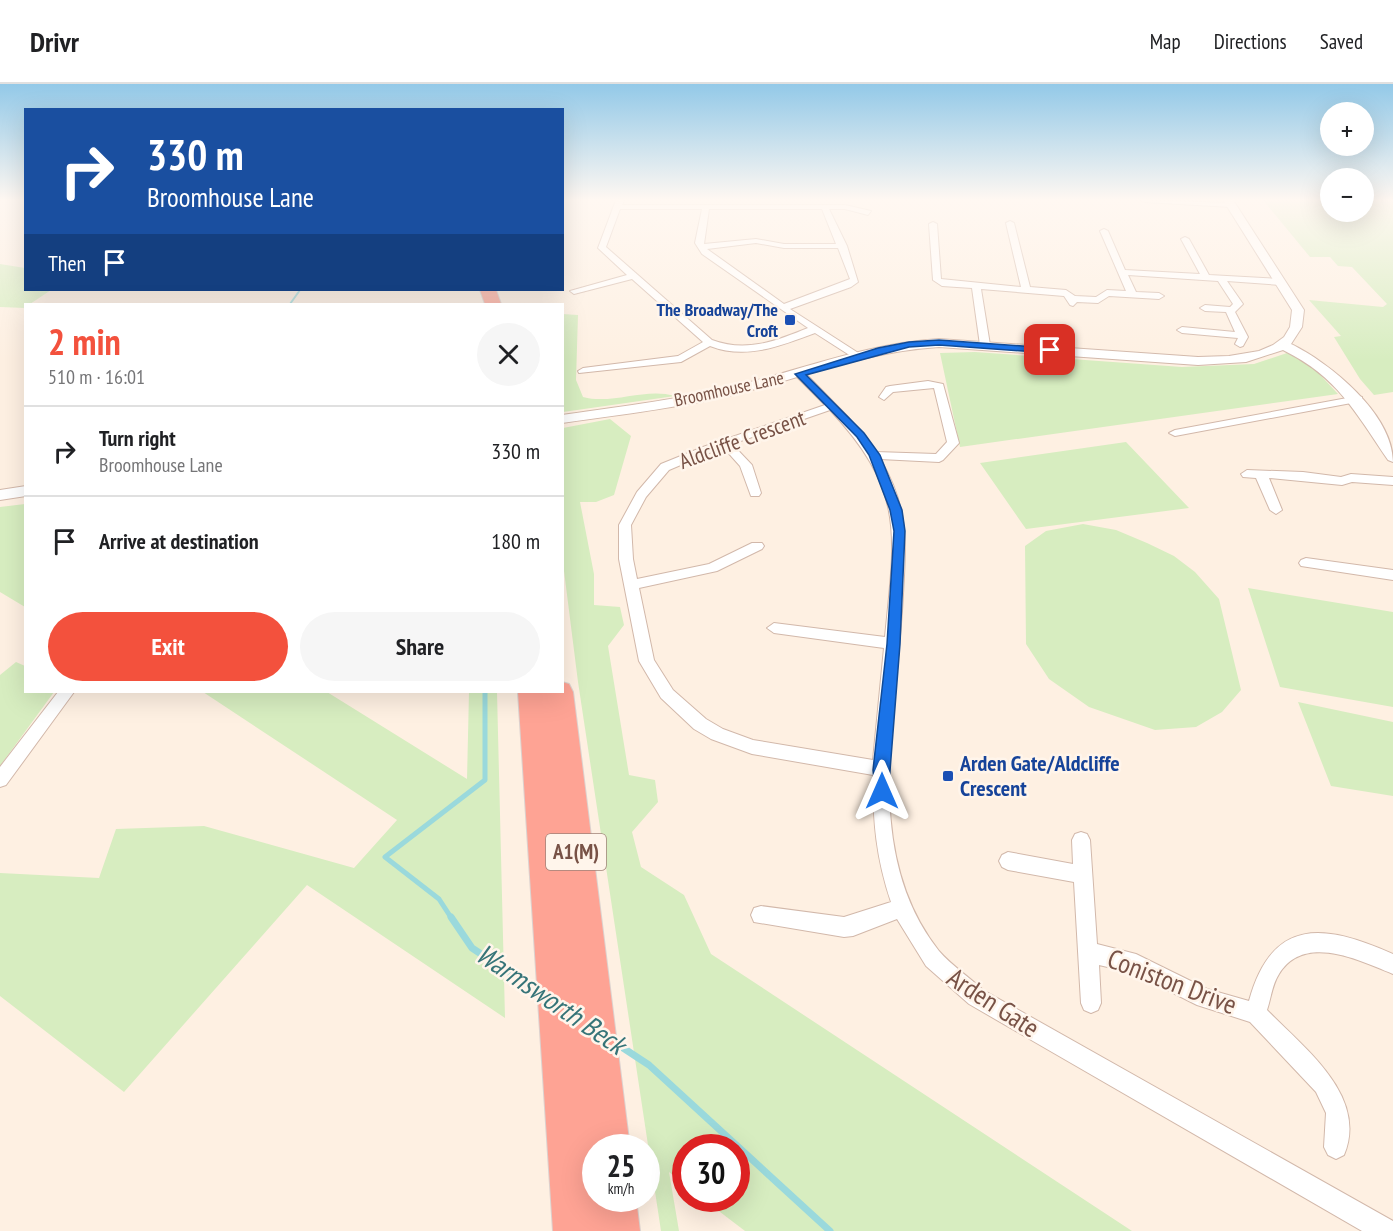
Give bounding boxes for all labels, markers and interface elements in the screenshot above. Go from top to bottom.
text: Drivr [30,23,79,60]
text: Map [1150,28,1181,55]
text: Directions [1214,28,1287,55]
text: Saved [1320,28,1363,55]
map controls [1320,102,1374,222]
button: + [1320,102,1374,156]
text: 330 m [147,127,244,182]
icon: right [48,132,126,210]
button: − [1320,168,1374,222]
text: Broomhouse Lane [147,180,314,214]
icon: arrive [98,246,131,279]
text: Then [48,249,86,277]
place label: The Broadway/The Croft [656,298,779,342]
marker: The Broadway/The Croft [783,313,797,327]
text: 2 min [48,318,121,365]
button: close [477,323,540,386]
pin [1024,324,1075,375]
icon: arrive [1033,333,1066,366]
text: 510 m · 16:01 [48,364,145,390]
street label: Broomhouse Lane [672,366,786,411]
street label: Aldcliffe Crescent [675,403,809,475]
text: Turn right [99,424,176,452]
icon: right [48,435,81,468]
text: 330 m [491,437,540,465]
text: Broomhouse Lane [99,452,223,478]
icon: arrive [48,525,81,558]
text: Arrive at destination [99,527,259,555]
text: 180 m [491,527,540,555]
button: Exit [48,612,288,681]
button: Share [300,612,540,681]
place label: Arden Gate/Aldcliffe Crescent [959,749,1120,802]
position arrow [850,759,914,823]
marker: Arden Gate/Aldcliffe Crescent [941,769,955,783]
road number: A1(M) [546,834,606,870]
water label: Warmsworth Beck [469,935,636,1064]
street label: Coniston Drive [1103,941,1242,1021]
street label: Arden Gate [941,960,1046,1044]
speed limit sign: 30 [672,1134,750,1212]
text: 25 [607,1146,635,1185]
text: km/h [608,1179,634,1198]

